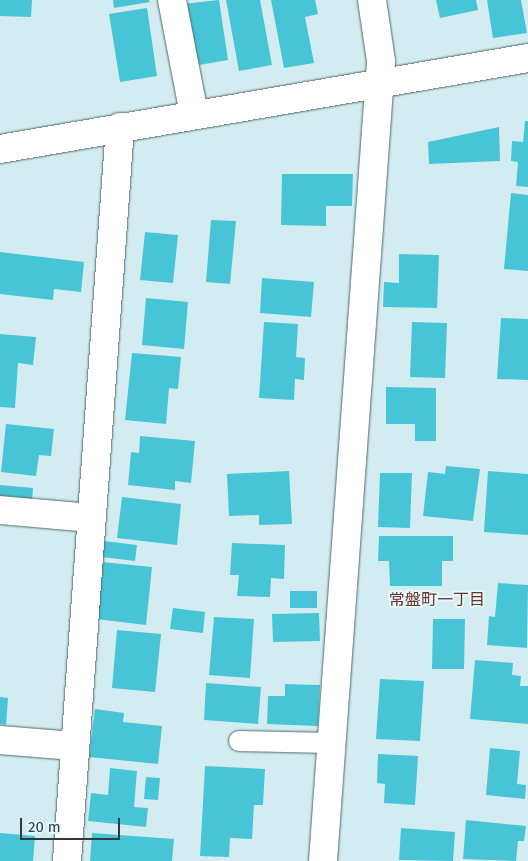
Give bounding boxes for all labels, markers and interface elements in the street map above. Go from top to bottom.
district label: 常盤町一丁目 [389,590,485,610]
scale bar [22,808,122,840]
text: 20 m [28,818,61,836]

